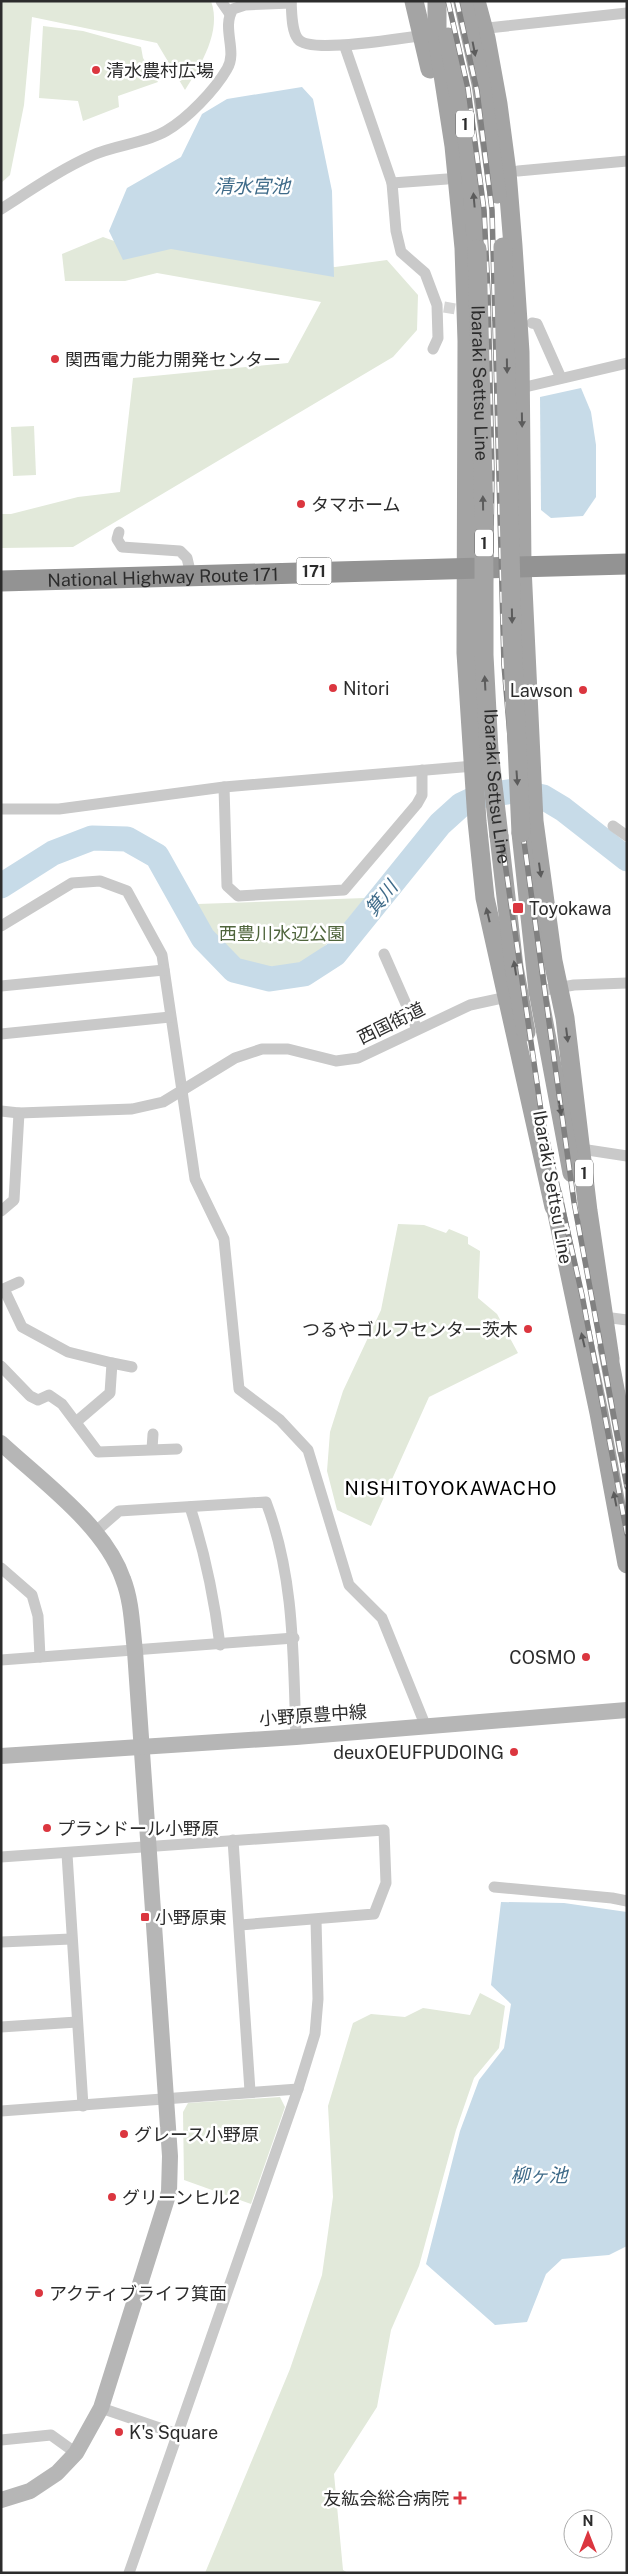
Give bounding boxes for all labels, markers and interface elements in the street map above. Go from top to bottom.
one-way arrow [470,41,478,56]
place label: 清水農村広場 [106,60,214,81]
marker: 清水農村広場 [90,64,102,76]
road number: 1 [456,110,474,138]
water label: 清水宮池 [214,175,292,197]
one-way arrow [470,192,478,208]
street label: Ibaraki Settsu Line [468,305,493,461]
place label: 関西電力能力開発センター [65,349,281,370]
marker: 関西電力能力開発センター [49,353,61,365]
one-way arrow [503,358,511,374]
one-way arrow [518,413,526,429]
place label: タマホーム [311,494,400,515]
one-way arrow [479,495,487,511]
marker: タマホーム [295,498,307,510]
road number: 1 [475,530,493,556]
road number: 171 [296,558,332,584]
street label: National Highway Route 171 [47,563,279,590]
one-way arrow [508,608,516,624]
one-way arrow [480,675,488,691]
place label: Nitori [343,678,389,699]
place label: Lawson [510,680,573,701]
marker: Nitori [327,682,339,694]
marker: Lawson [577,684,589,696]
street label: Ibaraki Settsu Line [481,708,515,865]
one-way arrow [514,770,522,786]
one-way arrow [536,862,544,878]
water label: 箕川 [360,875,403,920]
place label: Toyokawa [529,898,611,919]
marker: Toyokawa [511,901,525,915]
one-way arrow [484,907,492,923]
park label: 西豊川水辺公園 [219,923,345,944]
one-way arrow [511,960,519,976]
street label: 西国街道 [354,998,428,1048]
one-way arrow [563,1027,571,1043]
one-way arrow [557,1100,565,1116]
street label: Ibaraki Settsu Line [529,1109,577,1265]
road number: 1 [575,1160,593,1186]
place label: つるやゴルフセンター茨木 [302,1319,518,1340]
marker: つるやゴルフセンター茨木 [522,1323,534,1335]
one-way arrow [579,1332,587,1347]
district label: NISHITOYOKAWACHO [345,1477,557,1499]
one-way arrow [610,1490,618,1506]
place label: COSMO [509,1647,576,1668]
marker: COSMO [580,1651,592,1663]
street label: 小野原豊中線 [258,1701,368,1729]
place label: deuxOEUFPUDOING [333,1742,504,1763]
marker: deuxOEUFPUDOING [508,1746,520,1758]
place label: プランドール小野原 [57,1818,219,1839]
marker: プランドール小野原 [41,1822,53,1834]
place label: 小野原東 [155,1907,227,1928]
marker: 小野原東 [139,1911,151,1923]
place label: グレース小野原 [134,2124,259,2145]
marker: グレース小野原 [118,2128,130,2140]
water label: 柳ヶ池 [510,2164,569,2186]
place label: グリーンヒル2 [122,2187,240,2208]
marker: グリーンヒル2 [106,2191,118,2203]
place label: アクティブライフ箕面 [49,2283,227,2304]
marker: アクティブライフ箕面 [33,2287,45,2299]
place label: K's Square [129,2422,218,2443]
marker: K's Square [113,2426,125,2438]
place label: 友紘会総合病院 [323,2488,449,2509]
marker: 友紘会総合病院 [453,2491,467,2505]
north arrow [563,2509,613,2559]
text: N [583,2513,593,2529]

